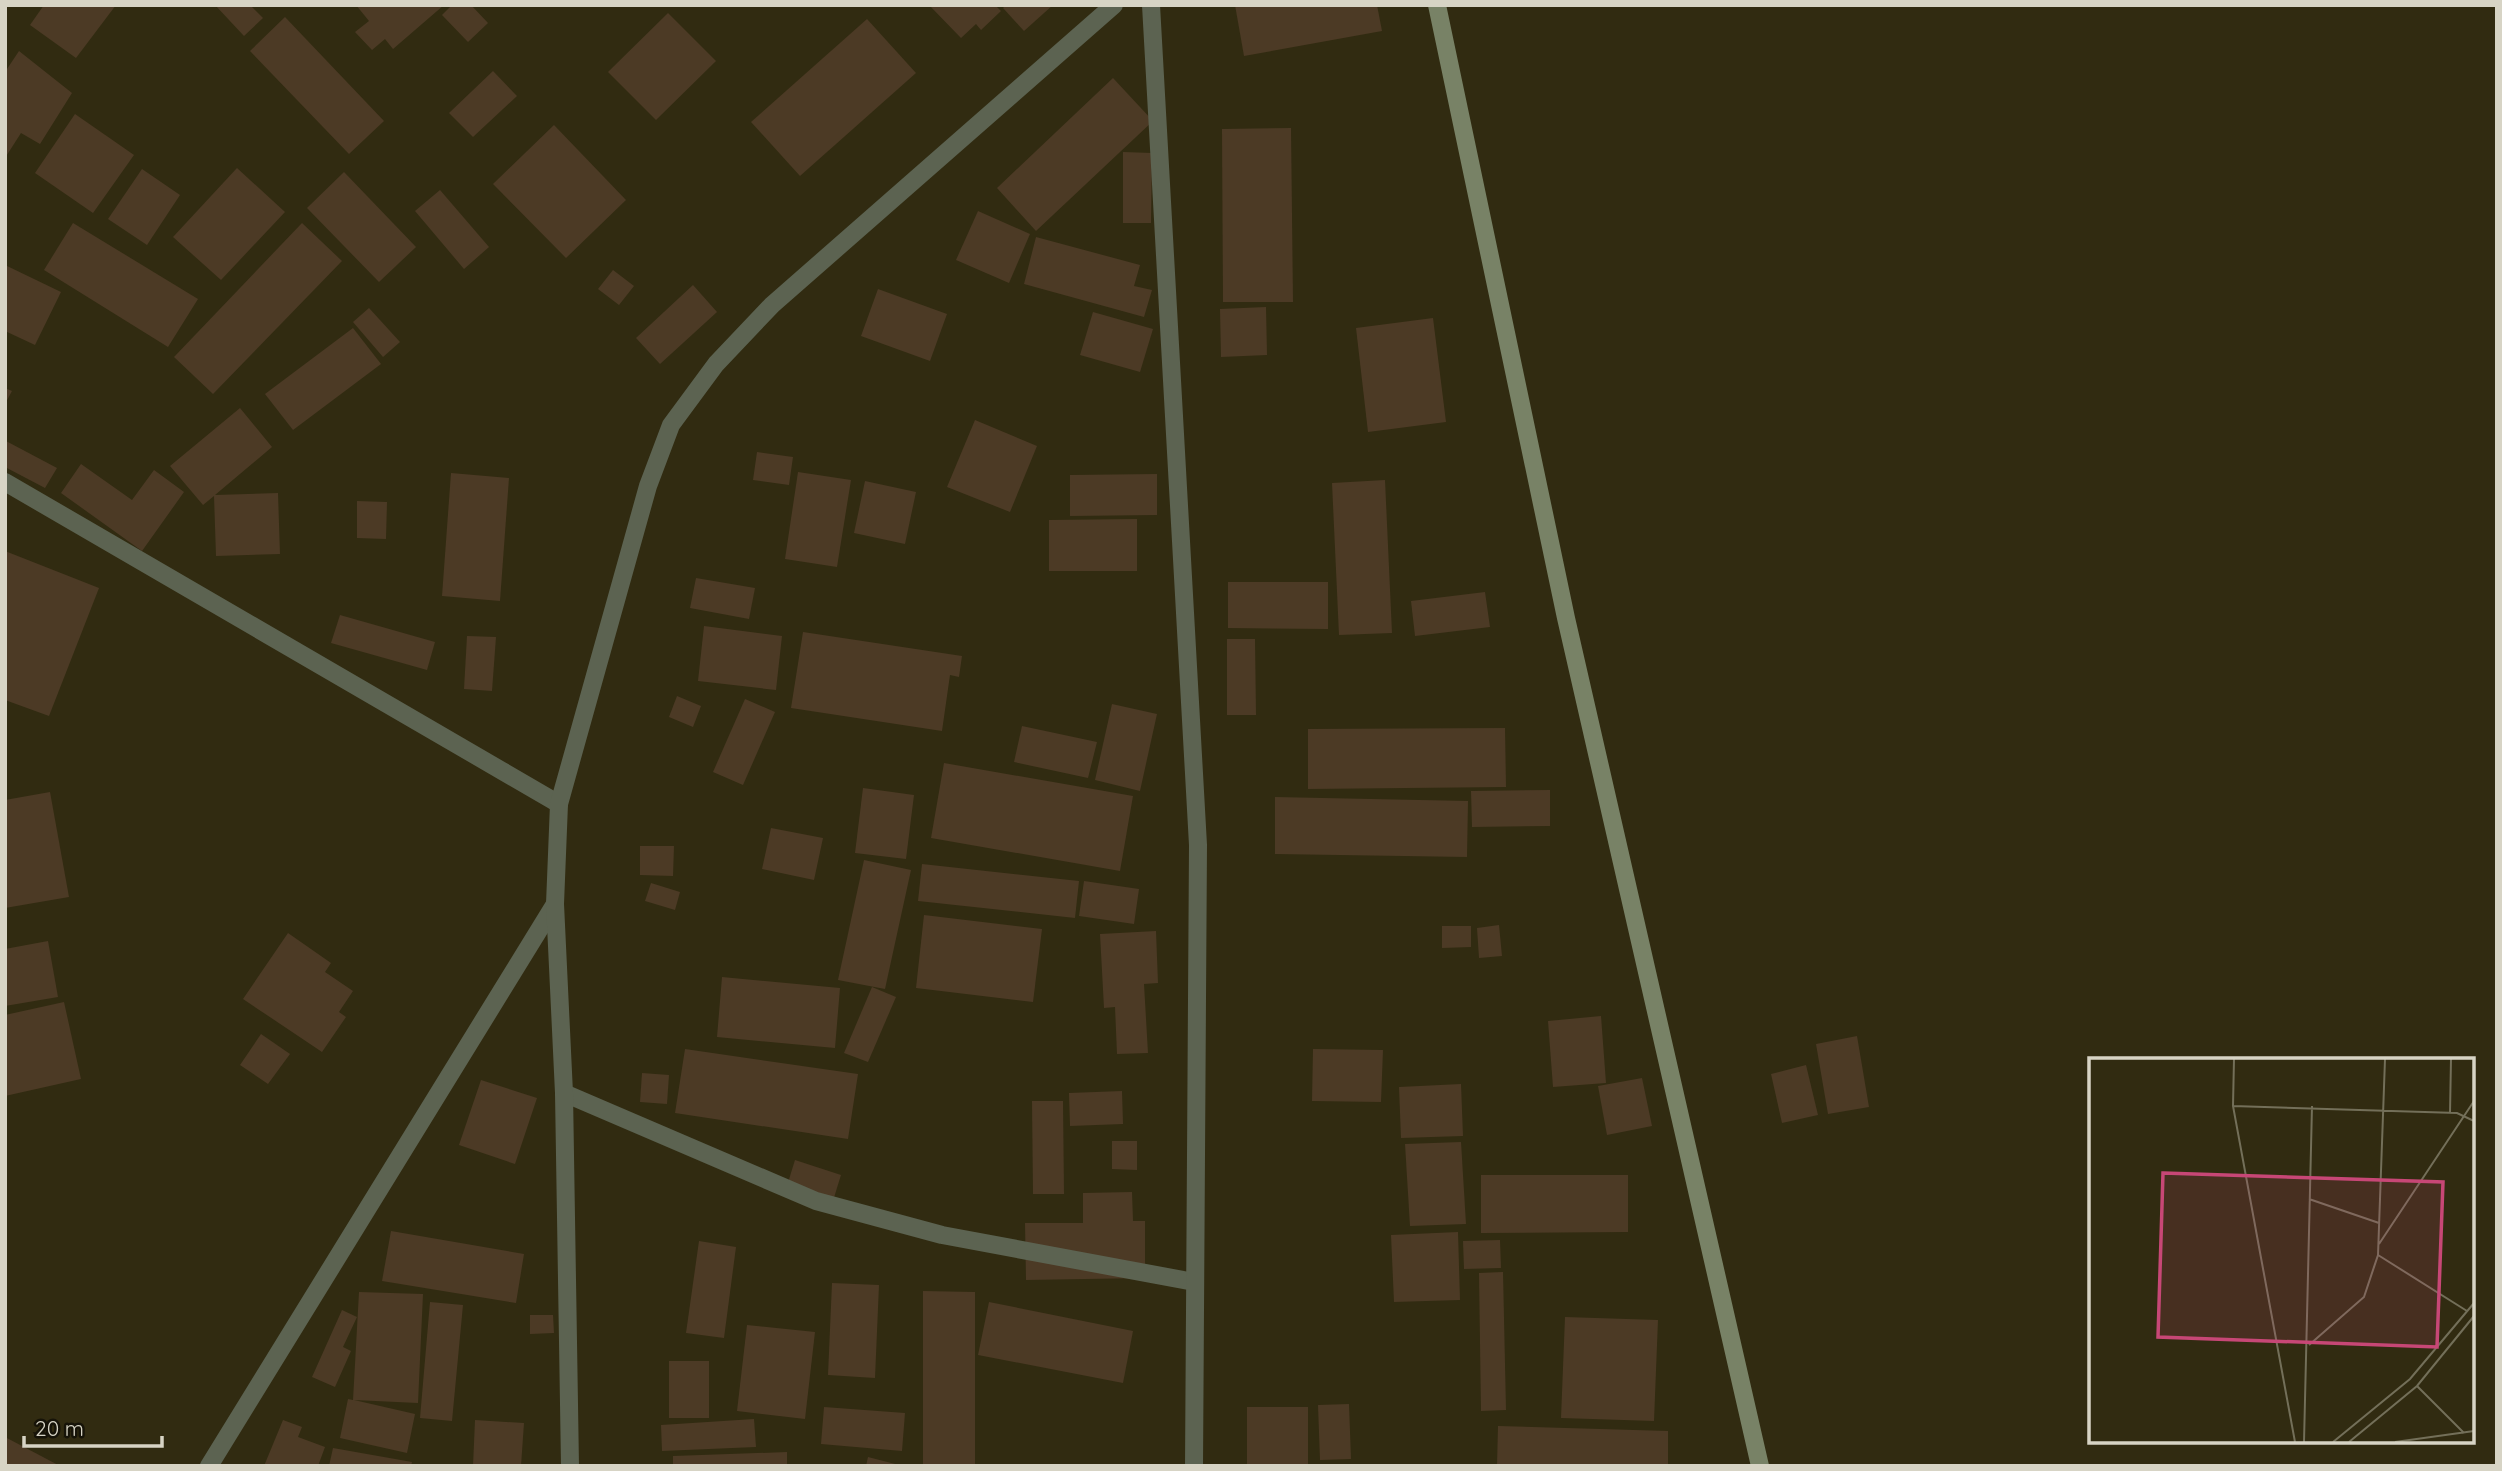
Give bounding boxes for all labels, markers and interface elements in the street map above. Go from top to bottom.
inset map [2089,1058,2474,1443]
scale bar [24,1404,163,1448]
text: 20 m [35,1415,84,1441]

